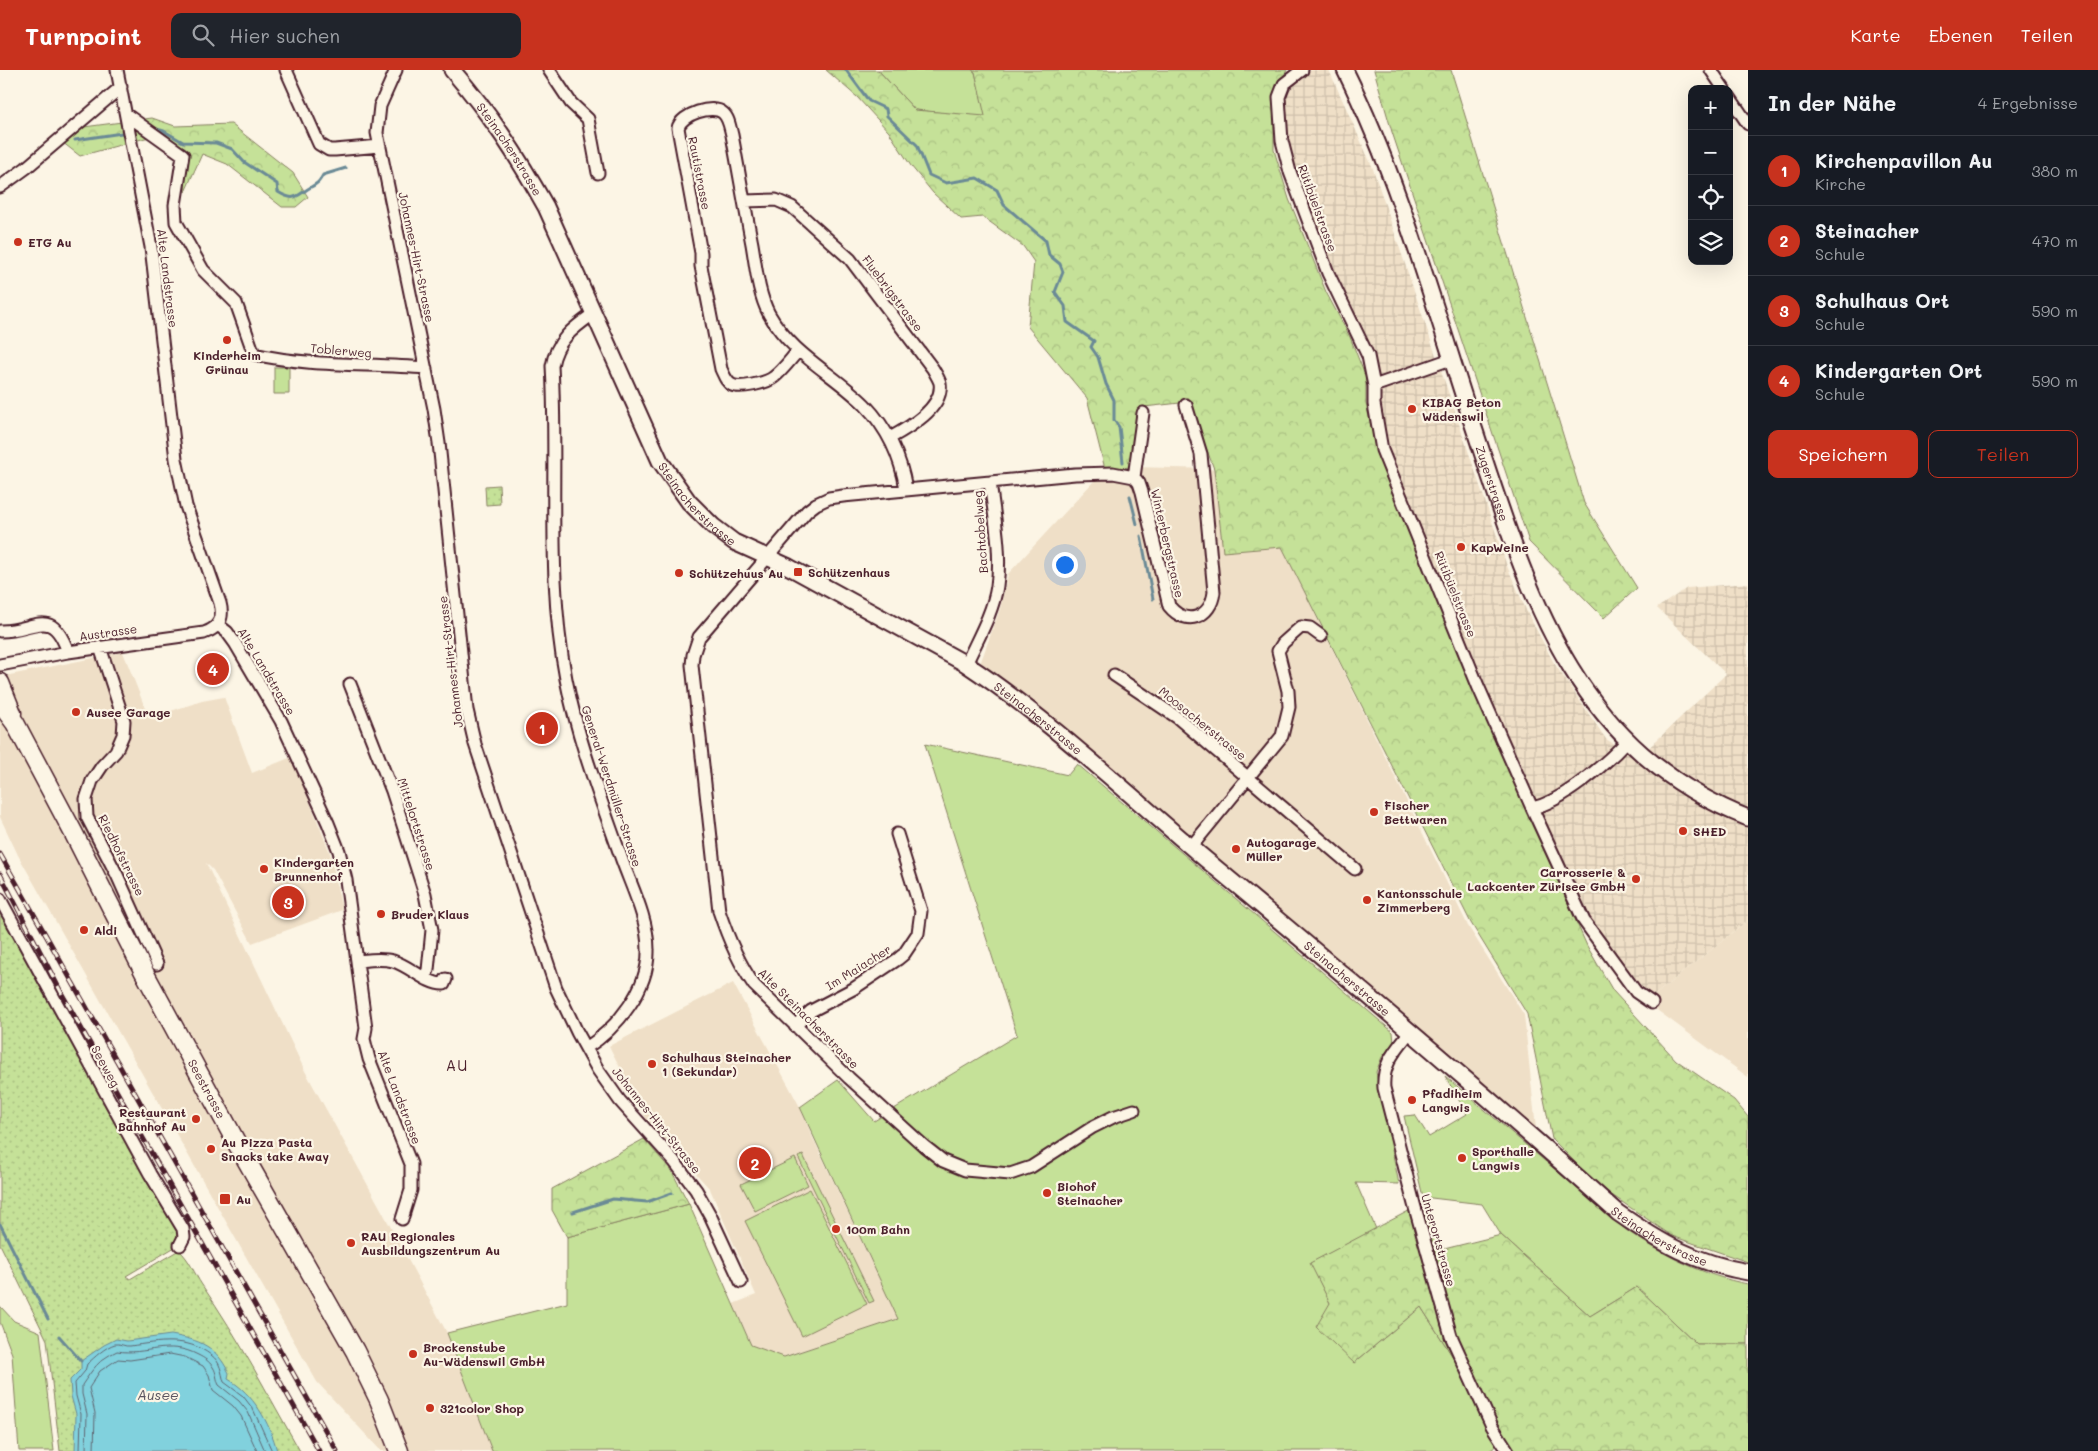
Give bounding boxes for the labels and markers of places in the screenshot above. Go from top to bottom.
place label: ETG Au [28,234,72,250]
marker: ETG Au [12,236,24,248]
marker: Kinderheim Grünau [221,334,233,346]
place label: Kinderheim Grünau [193,347,261,377]
place label: KIBAG Beton Wädenswil [1422,394,1501,424]
marker: KIBAG Beton Wädenswil [1406,403,1418,415]
place label: KapWeine [1471,539,1529,555]
marker: KapWeine [1455,541,1467,553]
place label: Schützenhaus [808,564,890,580]
place label: Schützehuus Au [689,565,783,581]
marker: Schützenhaus [792,566,804,578]
marker: Schützehuus Au [673,567,685,579]
pin: 4 [197,650,229,688]
place label: Ausee Garage [86,704,170,720]
marker: Ausee Garage [70,706,82,718]
pin: 1 [526,709,558,747]
place label: Fischer Bettwaren [1384,797,1447,827]
marker: Fischer Bettwaren [1368,806,1380,818]
place label: SHED [1693,823,1726,839]
marker: SHED [1677,825,1689,837]
place label: Autogarage Müller [1246,834,1316,864]
marker: Autogarage Müller [1230,843,1242,855]
place label: Kindergarten Brunnenhof [274,854,354,884]
marker: Kindergarten Brunnenhof [258,863,270,875]
place label: Carrosserie & Lackcenter Zürisee GmbH [1467,864,1626,894]
marker: Carrosserie & Lackcenter Zürisee GmbH [1630,873,1642,885]
pin: 3 [272,883,304,921]
place label: Kantonsschule Zimmerberg [1377,885,1462,915]
marker: Kantonsschule Zimmerberg [1361,894,1373,906]
place label: Bruder Klaus [391,906,469,922]
marker: Bruder Klaus [375,908,387,920]
place label: Aldi [94,922,117,938]
marker: Aldi [78,924,90,936]
place label: Schulhaus Steinacher 1 (Sekundar) [662,1049,791,1079]
marker: Schulhaus Steinacher 1 (Sekundar) [646,1058,658,1070]
place label: Pfadiheim Langwis [1422,1085,1482,1115]
marker: Pfadiheim Langwis [1406,1094,1418,1106]
place label: Restaurant Bahnhof Au [118,1104,186,1134]
marker: Restaurant Bahnhof Au [190,1113,202,1125]
place label: Au Pizza Pasta Snacks take Away [221,1134,329,1164]
marker: Au Pizza Pasta Snacks take Away [205,1143,217,1155]
place label: Sporthalle Langwis [1472,1143,1534,1173]
pin: 2 [739,1144,771,1182]
marker: Sporthalle Langwis [1456,1152,1468,1164]
place label: Biohof Steinacher [1057,1178,1123,1208]
marker: Biohof Steinacher [1041,1187,1053,1199]
place label: Au [236,1191,251,1207]
marker: Au [218,1192,232,1206]
place label: 100m Bahn [846,1221,910,1237]
marker: 100m Bahn [830,1223,842,1235]
place label: RAU Regionales Ausbildungszentrum Au [361,1228,500,1258]
marker: RAU Regionales Ausbildungszentrum Au [345,1237,357,1249]
place label: Brockenstube Au-Wädenswil GmbH [423,1339,546,1369]
marker: Brockenstube Au-Wädenswil GmbH [407,1348,419,1360]
place label: 321color Shop [440,1400,525,1416]
marker: 321color Shop [424,1402,436,1414]

